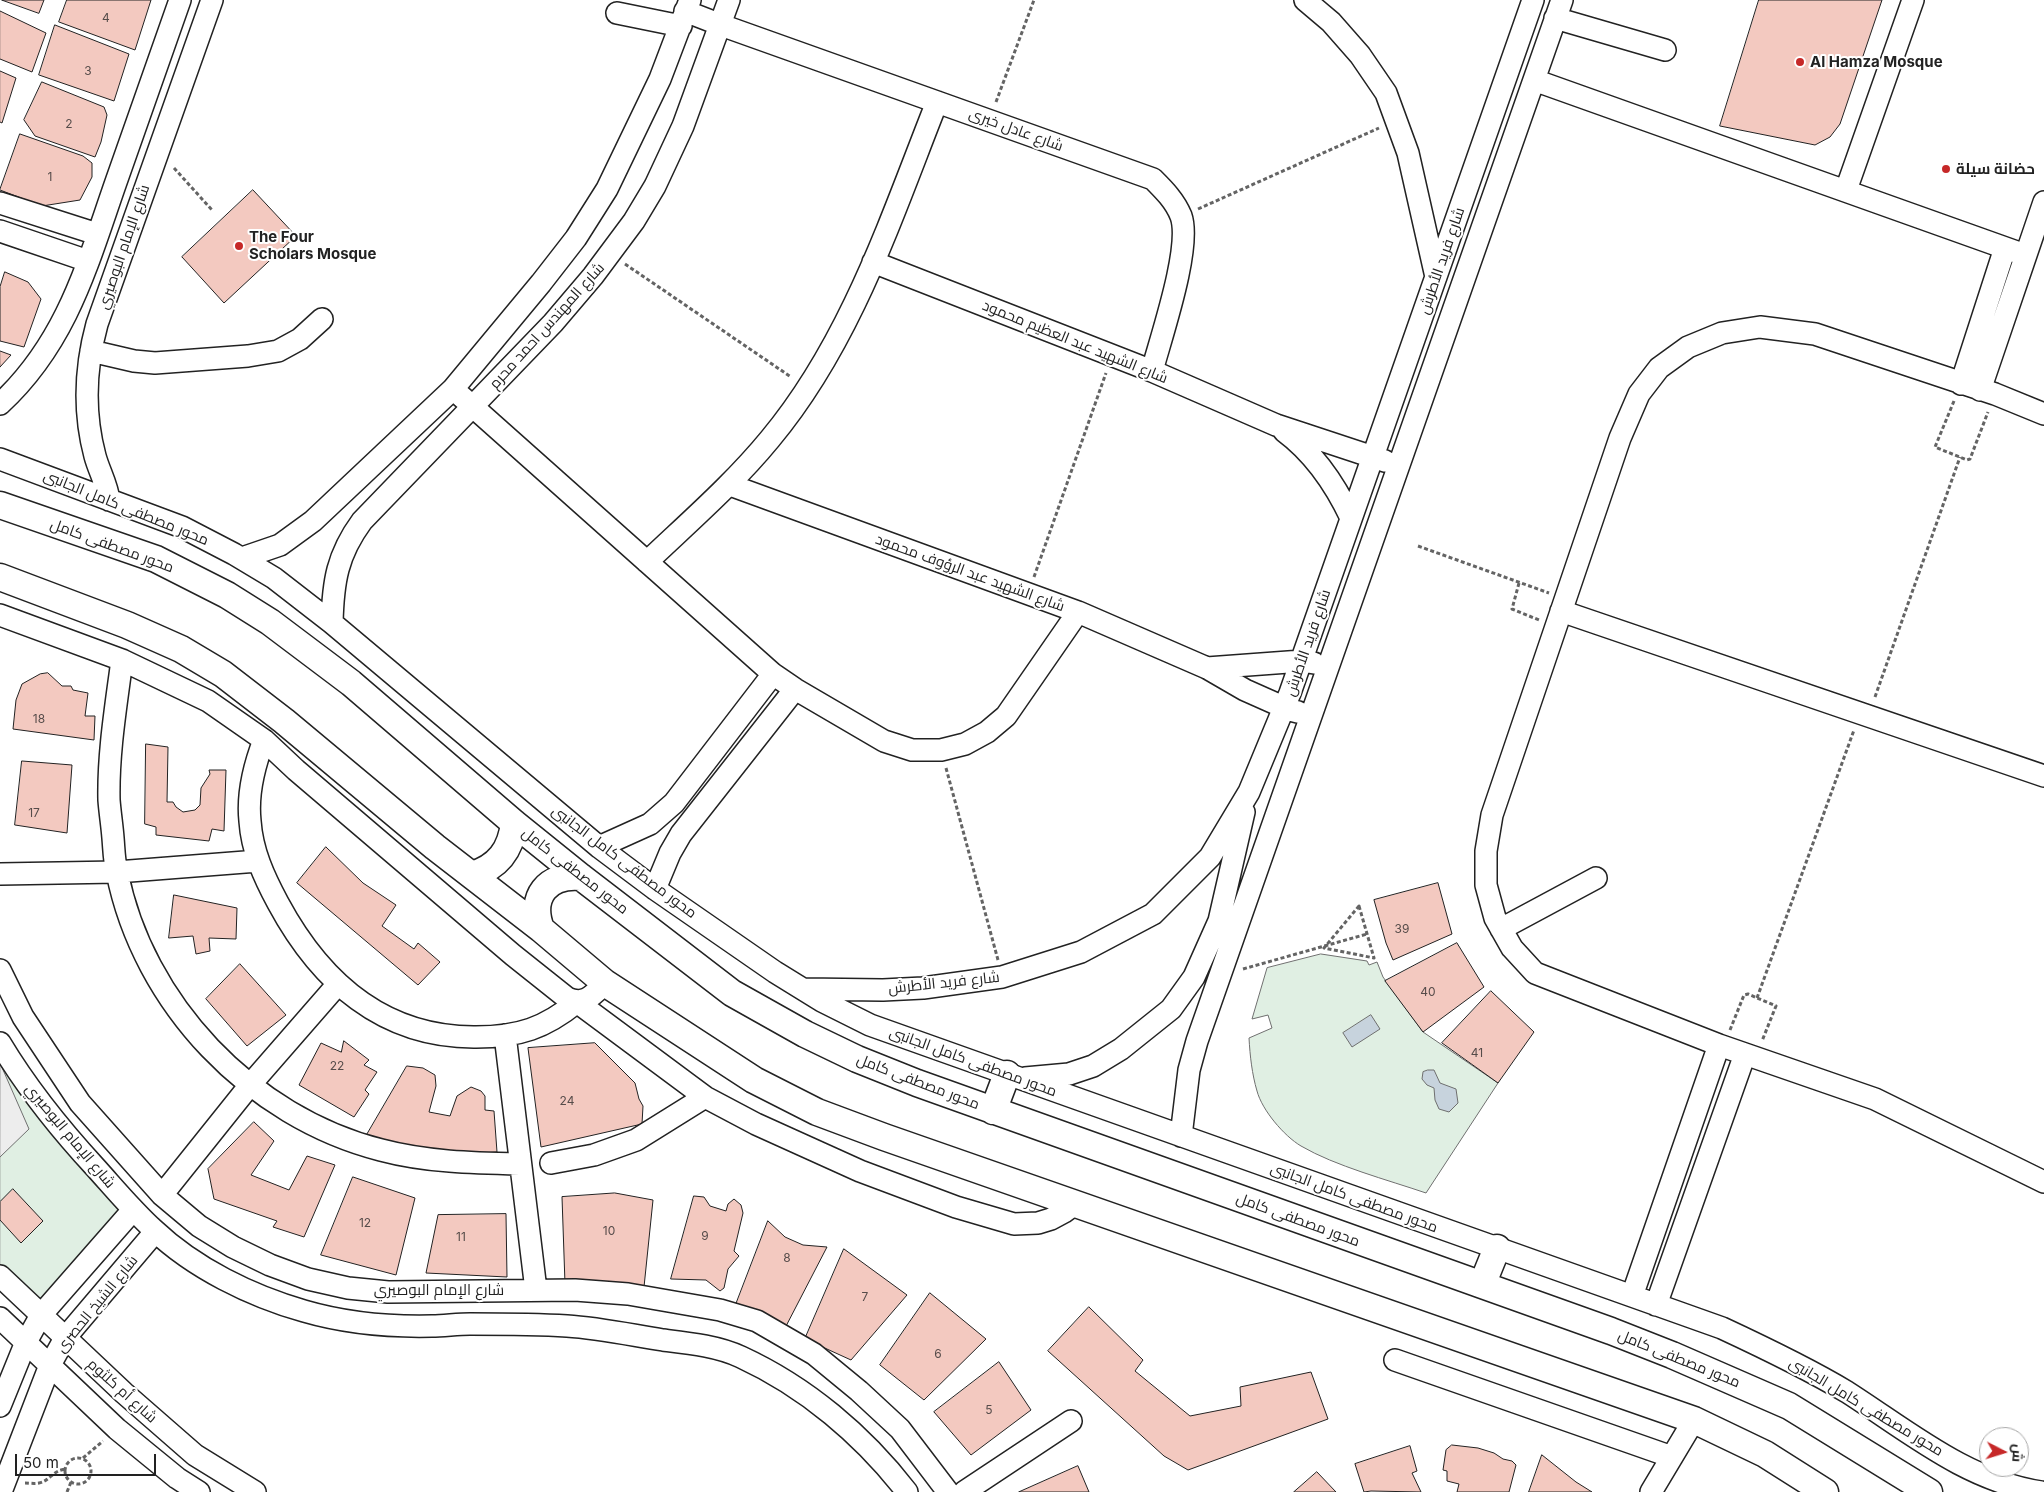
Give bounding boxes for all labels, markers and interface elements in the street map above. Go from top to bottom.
house number: 4 [102,11,110,25]
place label: Al Hamza Mosque [1810,53,1943,71]
marker: Al Hamza Mosque [1794,56,1806,68]
house number: 3 [84,64,92,78]
street label: شارع عادل خيرى [967,105,1065,155]
house number: 2 [65,117,73,131]
place label: حضانة سيلة [1956,160,2035,178]
marker: حضانة سيلة [1940,163,1952,175]
house number: 1 [48,170,52,184]
street label: شارع الإمام البوصيري [94,182,154,312]
street label: شارع فريد الأطرش [1415,205,1469,317]
place label: The Four Scholars Mosque [249,228,376,263]
marker: The Four Scholars Mosque [233,240,245,252]
street label: شارع المهندس احمد محرم [486,259,608,393]
street label: شارع الشهيد عبد العظيم محمود [980,296,1170,388]
street label: محور مصطفى كامل الجانبى [41,467,211,549]
street label: محور مصطفى كامل [48,515,176,577]
street label: شارع الشهيد عبد الرؤوف محمود [873,530,1067,616]
street label: شارع فريد الأطرش [1281,587,1335,699]
house number: 18 [33,712,45,726]
street label: محور مصطفى كامل الجانبى [548,802,700,922]
house number: 17 [28,806,40,820]
street label: محور مصطفى كامل [518,824,632,918]
house number: 39 [1395,922,1409,936]
street label: شارع فريد الأطرش [887,968,1001,998]
house number: 40 [1420,985,1436,999]
street label: محور مصطفى كامل الجانبى [887,1023,1059,1101]
house number: 41 [1471,1046,1483,1060]
street label: محور مصطفى كامل [854,1050,982,1114]
house number: 22 [330,1059,344,1073]
street label: شارع الإمام البوصيري [21,1080,119,1192]
house number: 24 [560,1094,574,1108]
street label: محور مصطفى كامل الجانبى [1268,1159,1440,1237]
street label: محور مصطفى كامل [1234,1189,1362,1251]
house number: 12 [359,1216,371,1230]
house number: 10 [603,1224,615,1238]
house number: 9 [701,1229,709,1243]
house number: 11 [456,1230,466,1244]
house number: 8 [783,1251,791,1265]
street label: شارع الشيخ الحصرى [52,1252,142,1356]
street label: شارع الإمام البوصيري [374,1281,504,1299]
house number: 7 [862,1290,868,1304]
street label: محور مصطفى كامل [1615,1326,1743,1392]
house number: 6 [934,1347,942,1361]
street label: محور مصطفى كامل الجانبى [1786,1354,1946,1460]
street label: شارع أم كلثوم [84,1355,160,1427]
house number: 5 [985,1403,993,1417]
north arrow [1979,1427,2029,1477]
scale bar [18,1444,159,1476]
text: ش [2009,1444,2028,1463]
text: 50 m [23,1453,59,1472]

